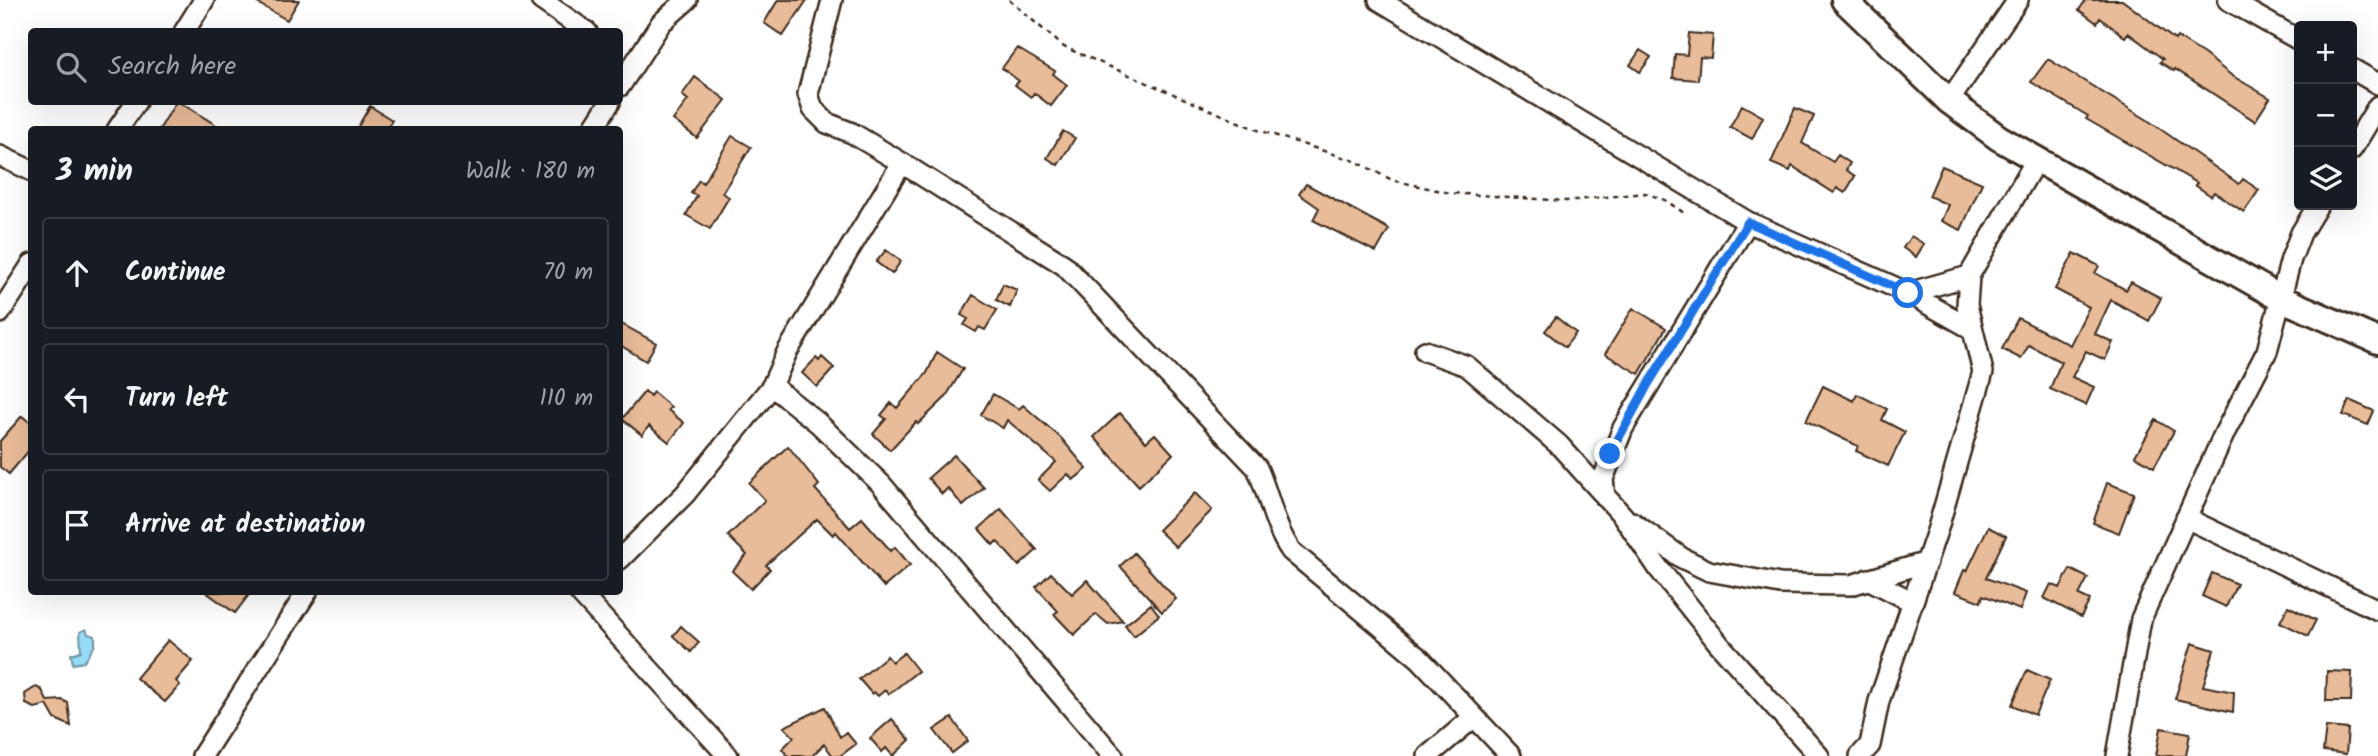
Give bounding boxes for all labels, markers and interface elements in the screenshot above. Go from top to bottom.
map controls [2294,21,2357,210]
button: + [2294,21,2357,84]
search box [28,28,623,105]
text: Search here [108,46,236,88]
icon: search [52,48,90,86]
button: − [2294,84,2357,147]
button: layers [2294,147,2357,210]
text: 3 min [56,148,133,196]
text: Walk · 180 m [466,154,595,190]
text: Continue [125,252,226,294]
icon: ahead [58,254,96,292]
text: 70 m [543,255,593,291]
route start [1892,277,1923,308]
text: Turn left [125,378,228,420]
icon: left [58,380,96,418]
text: 110 m [540,381,593,417]
route end [1594,438,1625,469]
text: Arrive at destination [125,504,365,546]
icon: arrive [58,506,96,544]

